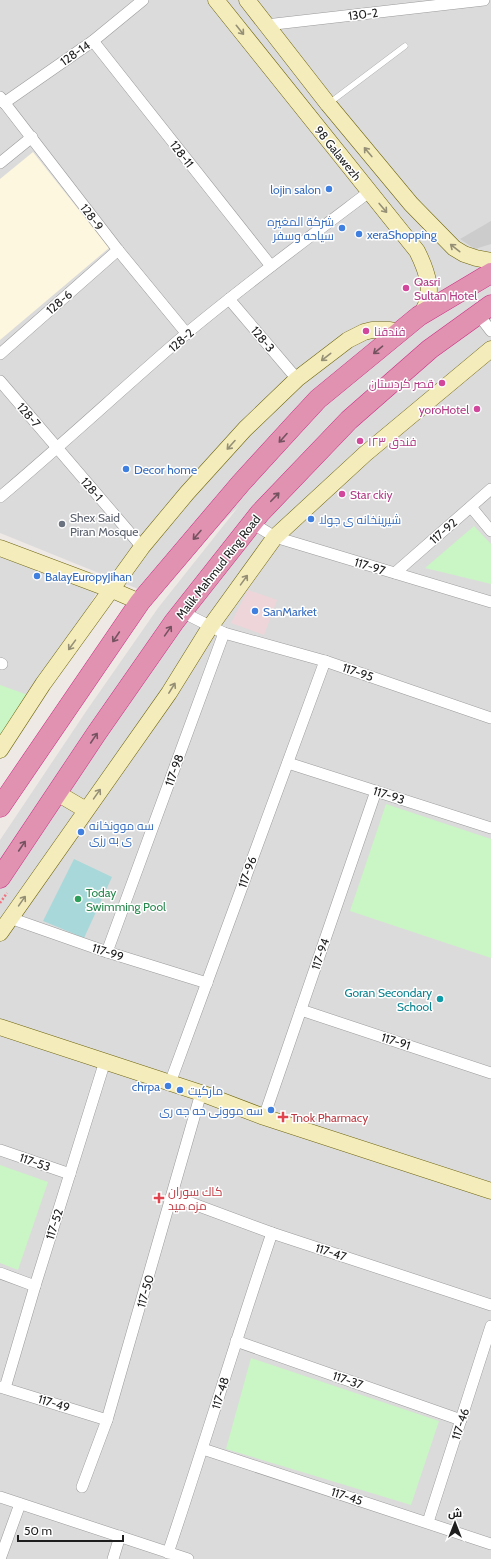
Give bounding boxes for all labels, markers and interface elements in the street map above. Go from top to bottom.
street label: 130-2 [347,5,379,23]
one-way arrow [236,25,245,36]
street label: 128-14 [57,37,93,69]
street label: 98 Galawezh [311,123,365,183]
street label: 128-11 [167,137,197,171]
one-way arrow [363,146,372,157]
place label: lojin salon [270,182,321,197]
marker: lojin salon [324,184,334,194]
street label: 128-9 [77,201,107,233]
one-way arrow [378,203,387,214]
place label: شركة المغيره سياحه وسفر [267,214,334,243]
marker: شركة المغيره سياحه وسفر [337,223,347,233]
place label: xeraShopping [367,227,438,242]
marker: xeraShopping [354,229,364,239]
one-way arrow [450,243,461,252]
place label: Qasri Sultan Hotel [414,274,477,303]
marker: Qasri Sultan Hotel [401,283,411,293]
street label: 128-6 [43,287,75,317]
street label: 128-3 [248,323,278,355]
place label: فندقنا [374,324,406,339]
street label: 128-2 [165,325,197,355]
marker: فندقنا [361,326,371,336]
one-way arrow [373,345,383,354]
one-way arrow [321,352,332,361]
place label: قصر كردستان [369,376,434,391]
marker: قصر كردستان [437,378,447,388]
street label: 128-7 [14,399,44,431]
place label: yoroHotel [419,402,469,417]
marker: yoroHotel [472,404,482,414]
one-way arrow [278,433,287,443]
place label: فندق ١٢٣ [368,434,416,449]
marker: فندق ١٢٣ [355,436,365,446]
one-way arrow [226,440,236,450]
place label: Decor home [134,462,197,477]
marker: Decor home [121,464,131,474]
street label: 128-1 [78,474,106,504]
place label: Star ckiy [350,487,393,502]
marker: Star ckiy [337,489,347,499]
one-way arrow [271,492,280,502]
place label: Shex Said Piran Mosque [70,510,139,539]
street label: Malik Mahmud Ring Road [173,512,263,622]
place label: شیرینخانه ی جولا [319,512,401,527]
marker: شیرینخانه ی جولا [306,514,316,524]
street label: 117-92 [426,515,460,547]
marker: Shex Said Piran Mosque [57,519,67,529]
one-way arrow [192,530,201,541]
street label: 117-97 [353,554,387,578]
place label: BalayEuropyJihan [45,569,132,584]
marker: BalayEuropyJihan [32,571,42,581]
one-way arrow [240,575,248,586]
place label: SanMarket [263,604,317,619]
marker: SanMarket [250,606,260,616]
one-way arrow [164,626,172,637]
one-way arrow [112,631,120,642]
one-way arrow [67,639,76,650]
street label: 117-95 [340,660,376,684]
one-way arrow [168,682,176,694]
one-way arrow [90,733,98,744]
street label: 117-98 [161,752,187,788]
street label: 117-93 [371,783,407,807]
one-way arrow [93,789,101,800]
place label: سه موونخانه ی به رزی [89,818,154,847]
marker: سه موونخانه ی به رزی [76,827,86,837]
one-way arrow [18,841,26,852]
street label: 117-96 [234,854,260,890]
place label: Today Swimming Pool [86,885,166,914]
marker: Today Swimming Pool [73,894,83,904]
one-way arrow [18,895,26,906]
street label: 117-94 [308,936,332,972]
street label: 117-99 [90,940,126,964]
place label: Goran Secondary School [344,985,432,1014]
marker: Goran Secondary School [435,994,445,1004]
street label: 117-91 [380,1029,412,1053]
place label: chrpa [132,1079,160,1094]
marker: chrpa [163,1081,173,1091]
place label: ماركيت [188,1083,223,1098]
marker: ماركيت [175,1085,185,1095]
place label: سه موونی حه جه ری [159,1103,263,1118]
marker: سه موونی حه جه ری [266,1105,276,1115]
place label: Tnok Pharmacy [291,1110,368,1125]
marker: Tnok Pharmacy [278,1112,288,1122]
street label: 117-53 [18,1150,52,1174]
place label: كاك سوران مزه ميد [168,1184,222,1213]
marker: كاك سوران مزه ميد [153,1192,165,1204]
street label: 117-52 [42,1207,66,1241]
street label: 117-47 [314,1240,348,1264]
street label: 117-50 [133,1273,157,1309]
street label: 117-37 [331,1368,365,1392]
street label: 117-48 [208,1375,232,1411]
street label: 117-49 [36,1391,72,1415]
street label: 117-46 [448,1406,472,1442]
street label: 117-45 [329,1484,365,1508]
north arrow [435,1503,475,1543]
text: ش [448,1506,462,1520]
scale bar [18,1517,123,1543]
text: 50 m [24,1523,52,1538]

